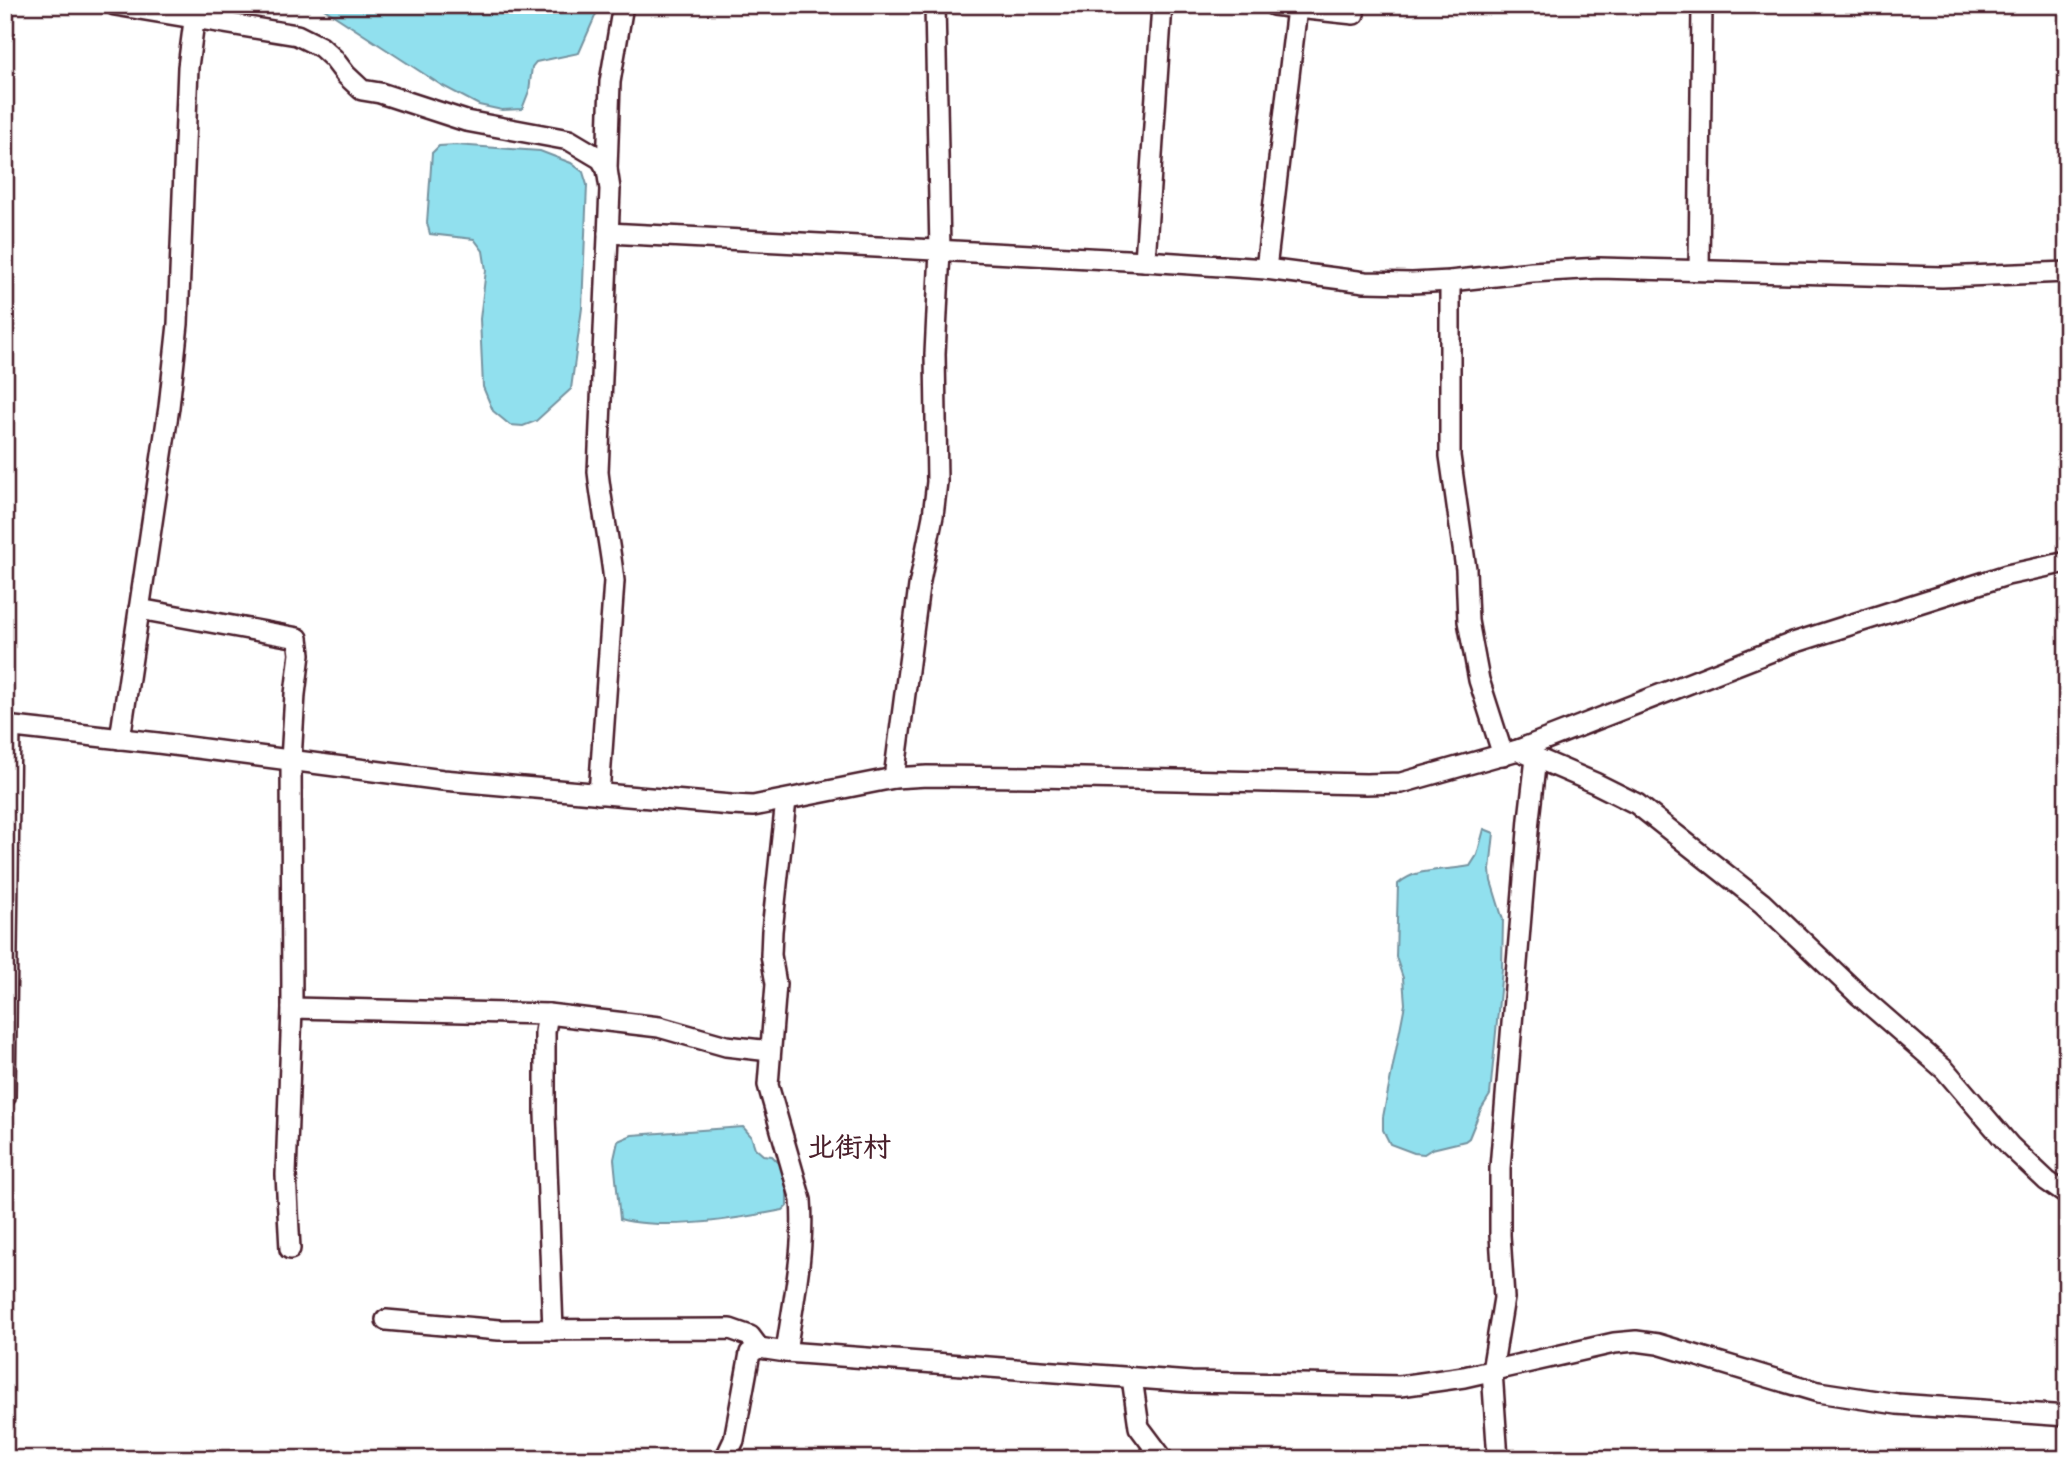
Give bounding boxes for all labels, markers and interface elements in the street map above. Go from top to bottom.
district label: 北街村 [807,1131,891,1164]

